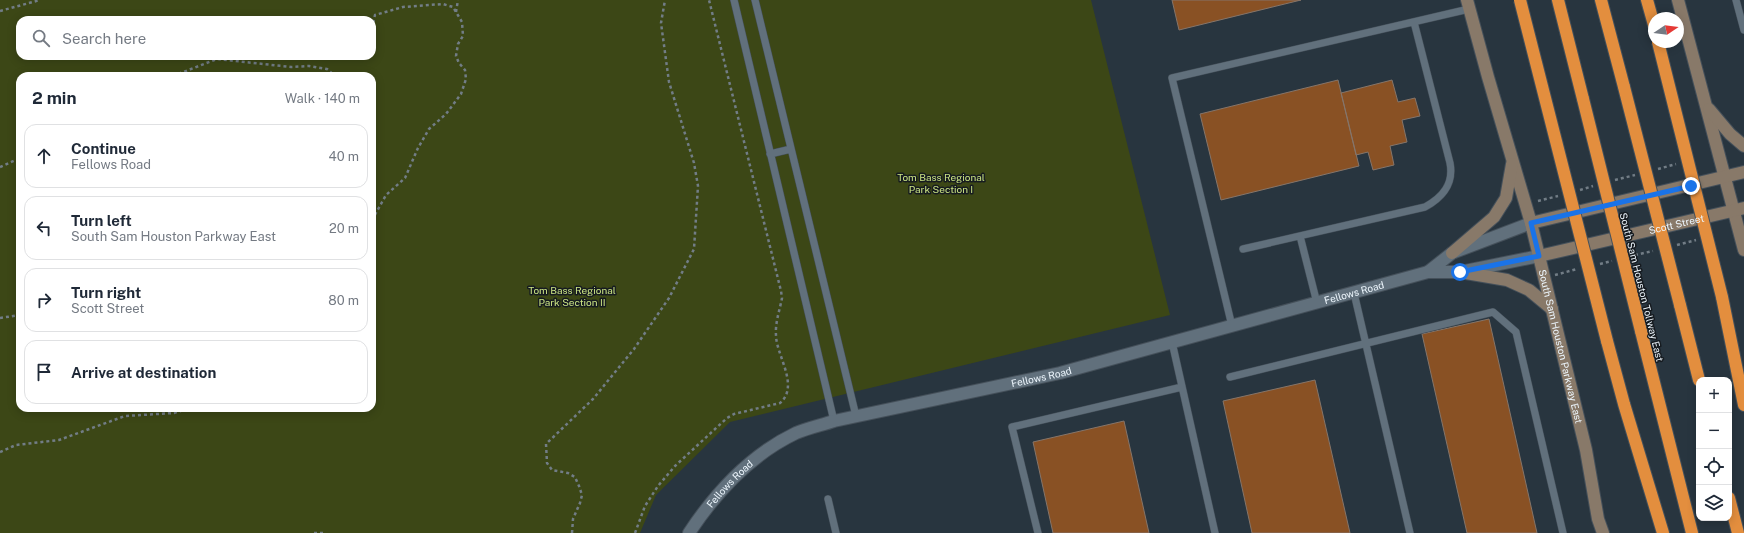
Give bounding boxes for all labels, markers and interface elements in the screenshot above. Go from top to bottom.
north arrow [1648,12,1684,48]
search box [16,16,376,60]
icon: search [30,27,52,49]
text: Search here [62,30,146,47]
text: 2 min [32,88,77,108]
text: Walk · 140 m [285,91,360,106]
text: Continue [71,140,136,157]
icon: ahead [33,145,55,167]
text: 40 m [328,149,359,164]
text: Fellows Road [71,157,151,172]
park label: Tom Bass Regional Park Section I [897,171,985,195]
route end [1682,177,1700,195]
street label: South Sam Houston Tollway East [1618,211,1666,363]
text: Turn left [71,212,132,229]
street label: Scott Street [1647,212,1705,236]
icon: left [33,217,55,239]
text: 20 m [329,221,359,236]
text: South Sam Houston Parkway East [71,229,276,244]
route start [1451,263,1469,281]
street label: South Sam Houston Parkway East [1536,268,1585,425]
street label: Fellows Road [1323,278,1385,306]
text: Turn right [71,284,141,301]
park label: Tom Bass Regional Park Section II [528,284,616,308]
icon: right [33,289,55,311]
text: 80 m [328,293,359,308]
text: Scott Street [71,301,144,316]
icon: arrive [33,361,55,383]
text: Arrive at destination [71,364,216,381]
street label: Fellows Road [1010,364,1073,389]
map controls [1696,377,1732,521]
button: + [1696,377,1732,413]
button: − [1696,413,1732,449]
button: locate [1696,449,1732,485]
street label: Fellows Road [704,457,755,510]
button: layers [1696,485,1732,521]

